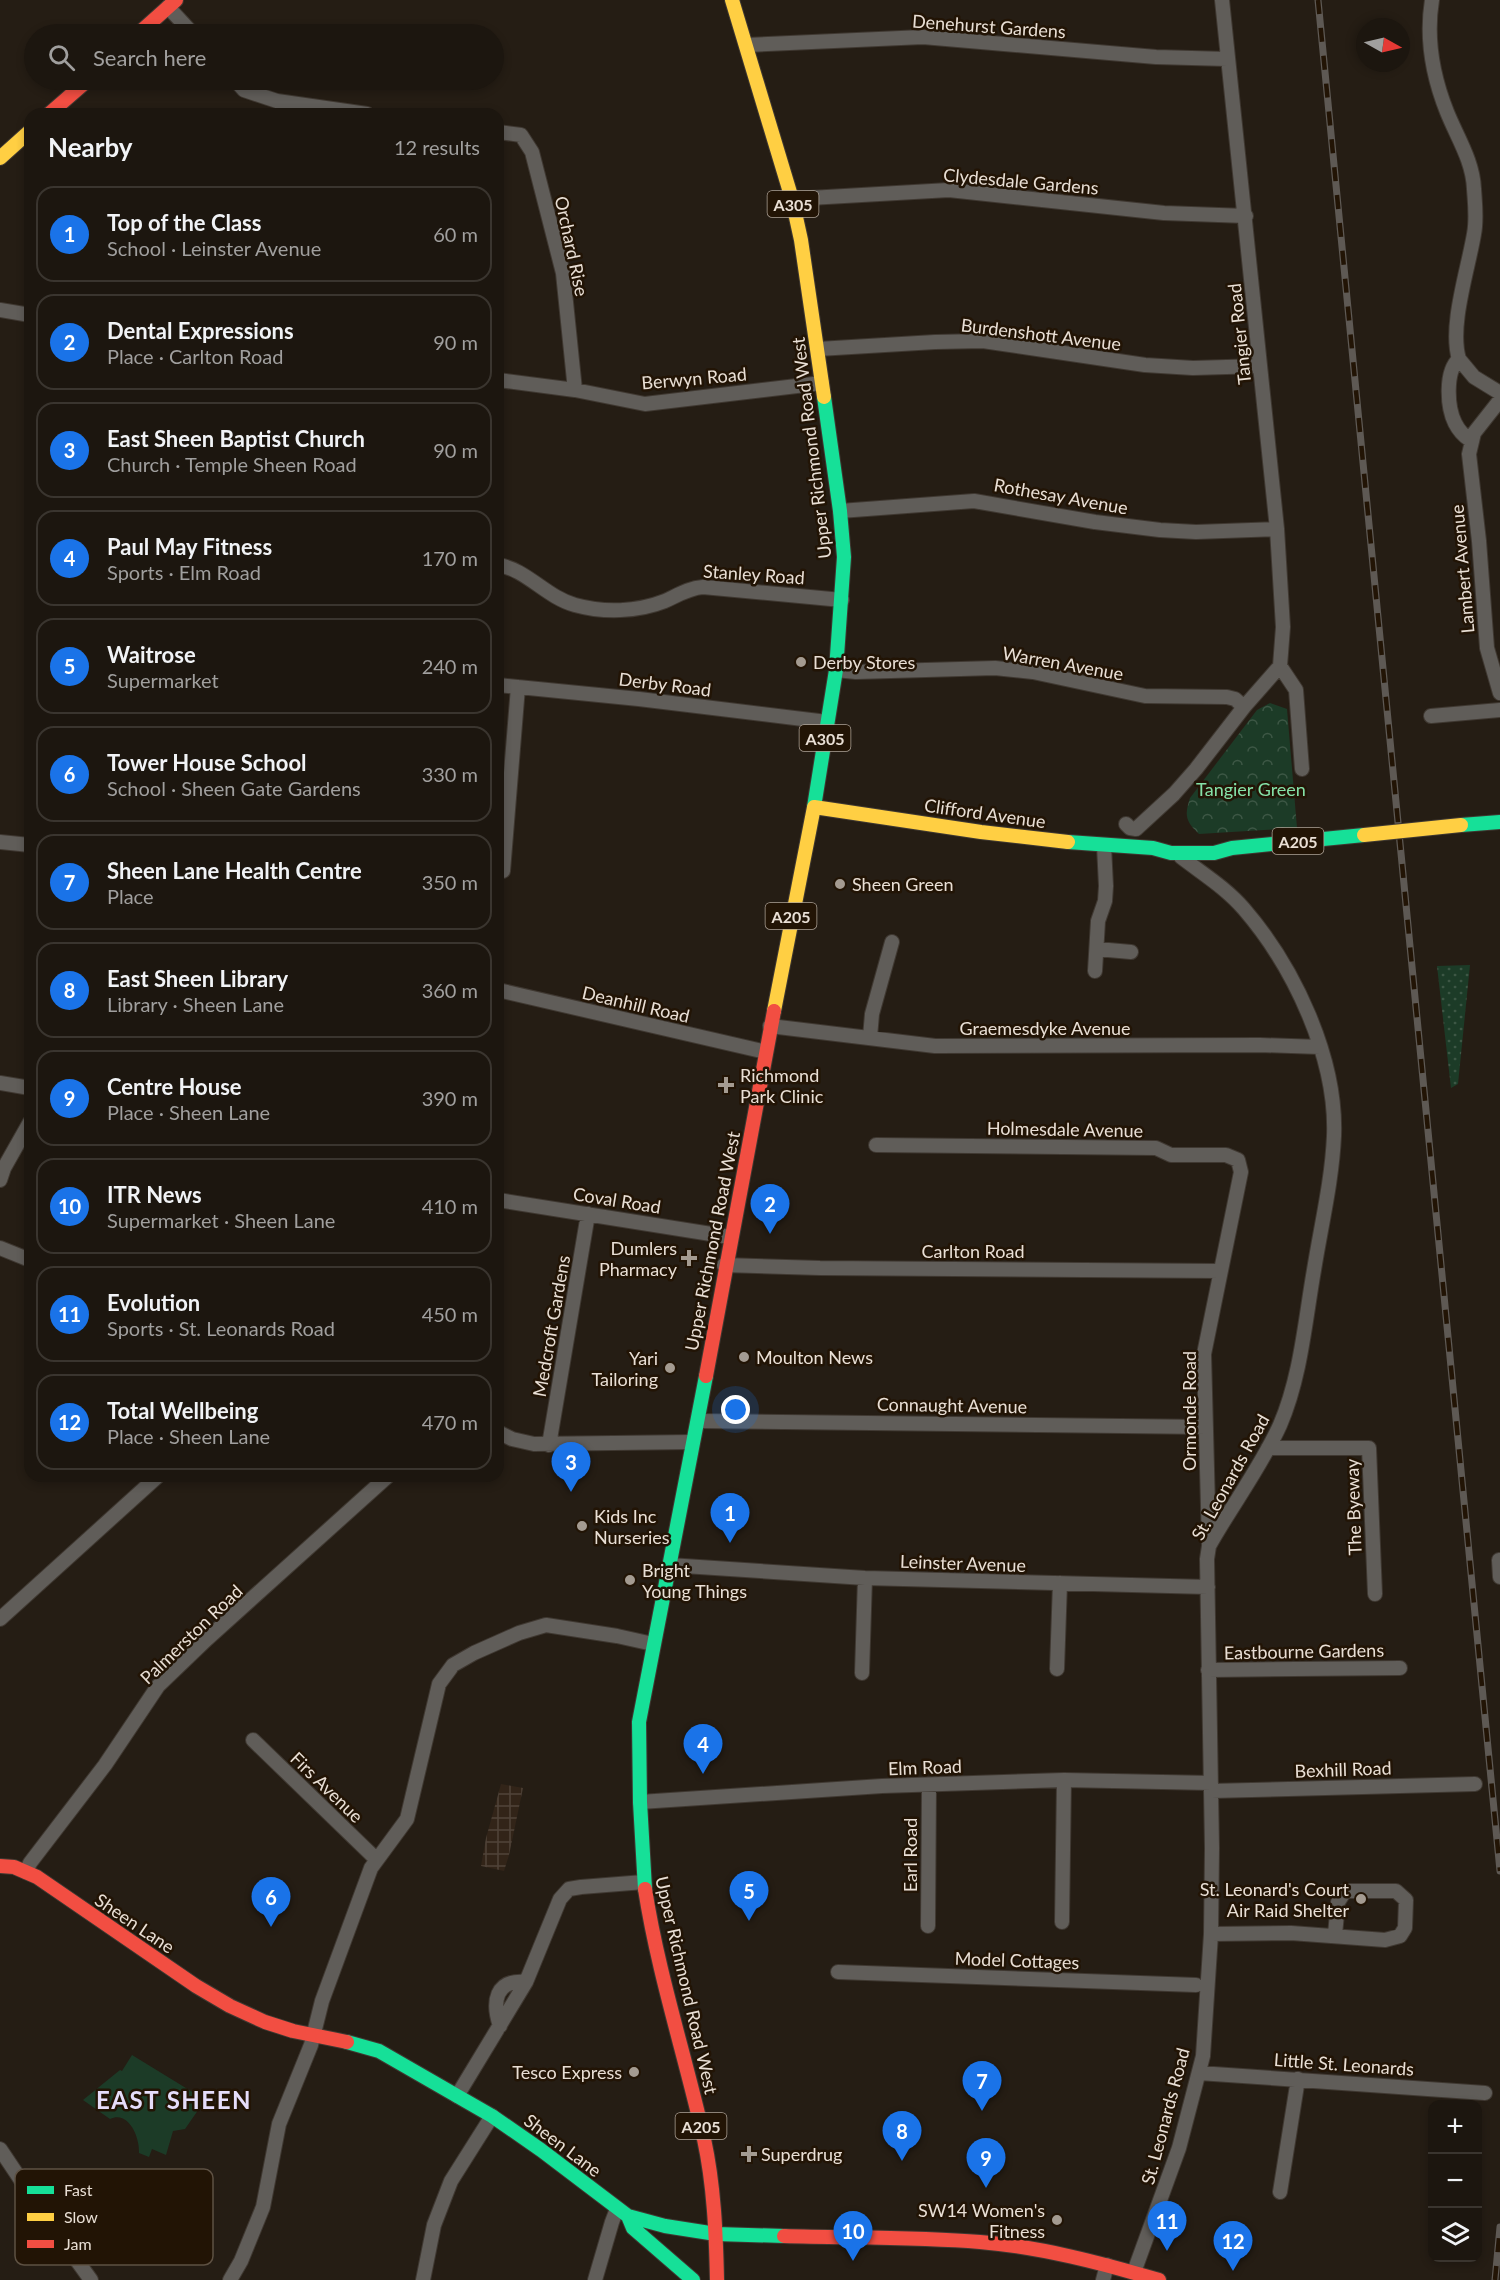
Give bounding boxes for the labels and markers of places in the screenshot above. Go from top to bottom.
place label: Derby Stores [813,651,916,673]
marker: Derby Stores [794,655,808,669]
place label: Sheen Green [852,873,954,895]
marker: Sheen Green [833,877,847,891]
place label: Richmond Park Clinic [740,1064,824,1107]
marker: Richmond Park Clinic [717,1076,735,1094]
pin: 2 [750,1184,790,1234]
place label: Dumlers Pharmacy [599,1237,678,1280]
marker: Dumlers Pharmacy [682,1251,696,1265]
place label: Moulton News [756,1346,873,1368]
place label: Yari Tailoring [591,1347,658,1390]
marker: Moulton News [737,1350,751,1364]
marker: Yari Tailoring [663,1361,677,1375]
pin: 3 [552,1442,590,1492]
pin: 1 [710,1494,750,1543]
place label: Kids Inc Nurseries [594,1505,670,1548]
marker: Kids Inc Nurseries [575,1519,589,1533]
place label: Bright Young Things [642,1559,747,1602]
marker: Bright Young Things [623,1573,637,1587]
pin: 4 [684,1724,722,1774]
pin: 5 [730,1872,768,1921]
pin: 6 [252,1878,290,1927]
place label: St. Leonard's Court Air Raid Shelter [1200,1878,1350,1921]
marker: St. Leonard's Court Air Raid Shelter [1354,1892,1368,1906]
place label: Tesco Express [512,2061,622,2083]
pin: 7 [962,2062,1002,2111]
marker: Tesco Express [627,2065,641,2079]
pin: 8 [882,2112,922,2161]
pin: 9 [966,2138,1006,2188]
place label: Superdrug [761,2143,842,2165]
marker: Superdrug [742,2147,756,2161]
place label: SW14 Women's Fitness [918,2199,1045,2242]
pin: 11 [1148,2202,1186,2251]
pin: 10 [834,2212,872,2261]
marker: SW14 Women's Fitness [1050,2213,1064,2227]
pin: 12 [1214,2222,1252,2271]

